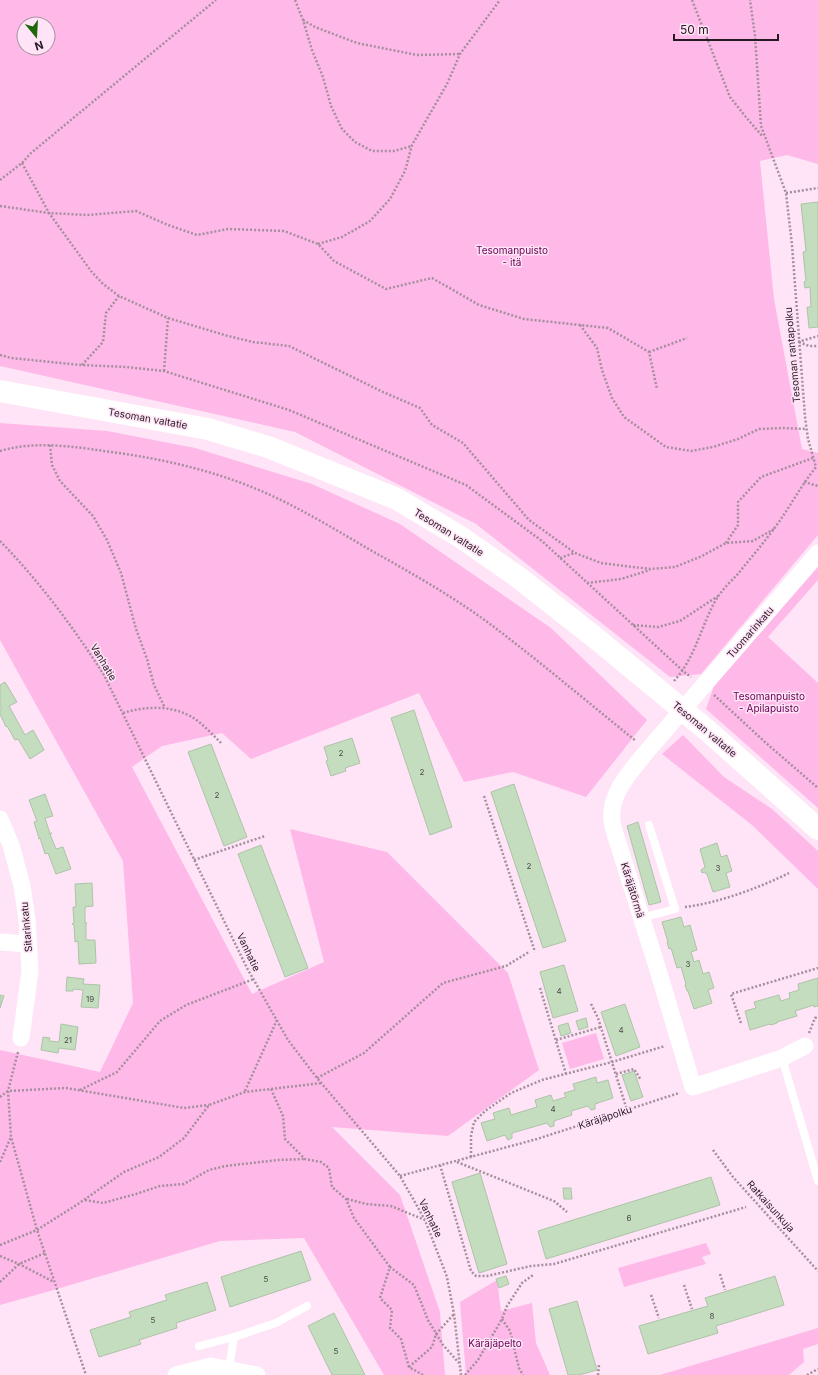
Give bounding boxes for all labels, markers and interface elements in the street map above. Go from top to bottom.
north arrow [16,16,56,56]
scale bar [674,16,778,42]
text: 50 m [680,22,709,37]
text: N [33,38,45,53]
park label: Tesomanpuisto - itä [476,244,548,268]
street label: Tesoman rantapolku [782,307,802,403]
street label: Tesoman valtatie [108,405,189,431]
street label: Tesoman valtatie [412,506,486,558]
street label: Tuomarinkatu [724,604,776,660]
street label: Vanhatie [88,641,120,683]
park label: Tesomanpuisto - Apilapuisto [733,690,805,714]
street label: Tesoman valtatie [670,699,740,759]
house number: 2 [339,748,344,758]
house number: 2 [420,767,425,777]
house number: 2 [215,790,220,800]
house number: 2 [527,861,532,871]
street label: Käräjätörmä [619,861,647,919]
house number: 3 [716,863,721,873]
street label: Sitarinkatu [18,901,34,953]
street label: Vanhatie [235,931,263,973]
house number: 3 [686,959,691,969]
house number: 4 [556,986,562,996]
house number: 19 [86,994,94,1004]
house number: 4 [618,1025,624,1035]
house number: 21 [64,1035,72,1045]
street label: Käräjäpolku [577,1103,633,1131]
house number: 4 [550,1104,556,1114]
street label: Ratkaisunkuja [745,1178,797,1234]
street label: Vanhatie [417,1197,445,1239]
house number: 6 [627,1213,632,1223]
house number: 5 [264,1274,269,1284]
house number: 8 [710,1311,715,1321]
house number: 5 [151,1315,156,1325]
park label: Käräjäpelto [468,1337,522,1349]
house number: 5 [334,1346,339,1356]

